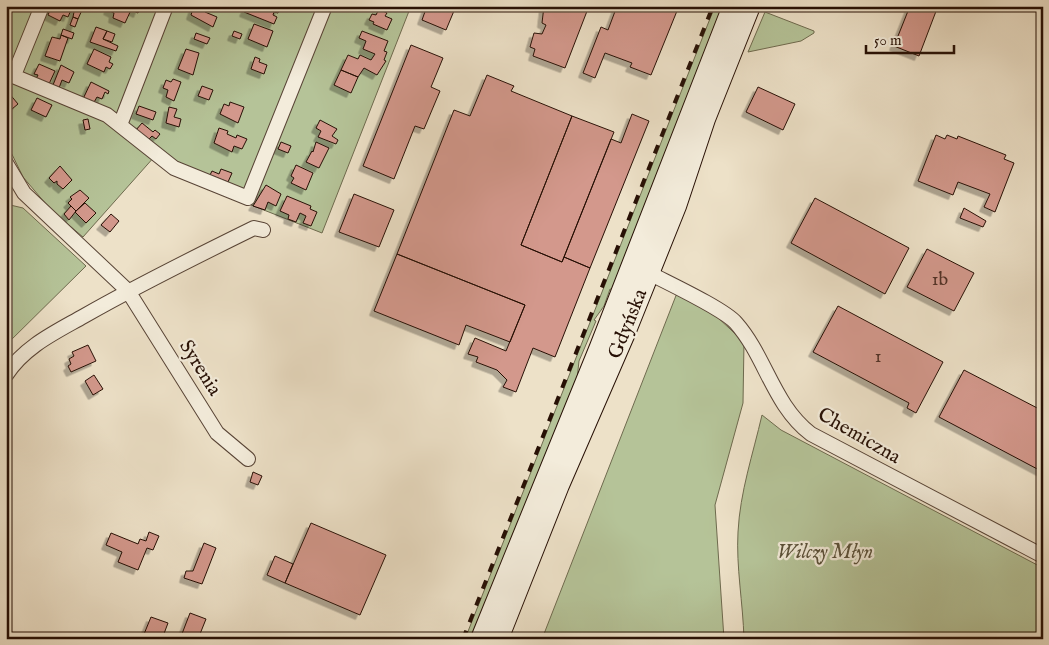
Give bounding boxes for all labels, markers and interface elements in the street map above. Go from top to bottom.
scale bar [866,22,954,54]
text: 50 m [874,31,902,50]
house number: 1b [932,269,949,292]
street label: Gdyńska [603,285,653,363]
street label: Syrenia [173,335,227,401]
house number: 1 [875,346,881,369]
street label: Chemiczna [813,402,905,470]
park label: Wilczy Młyn [777,540,873,565]

